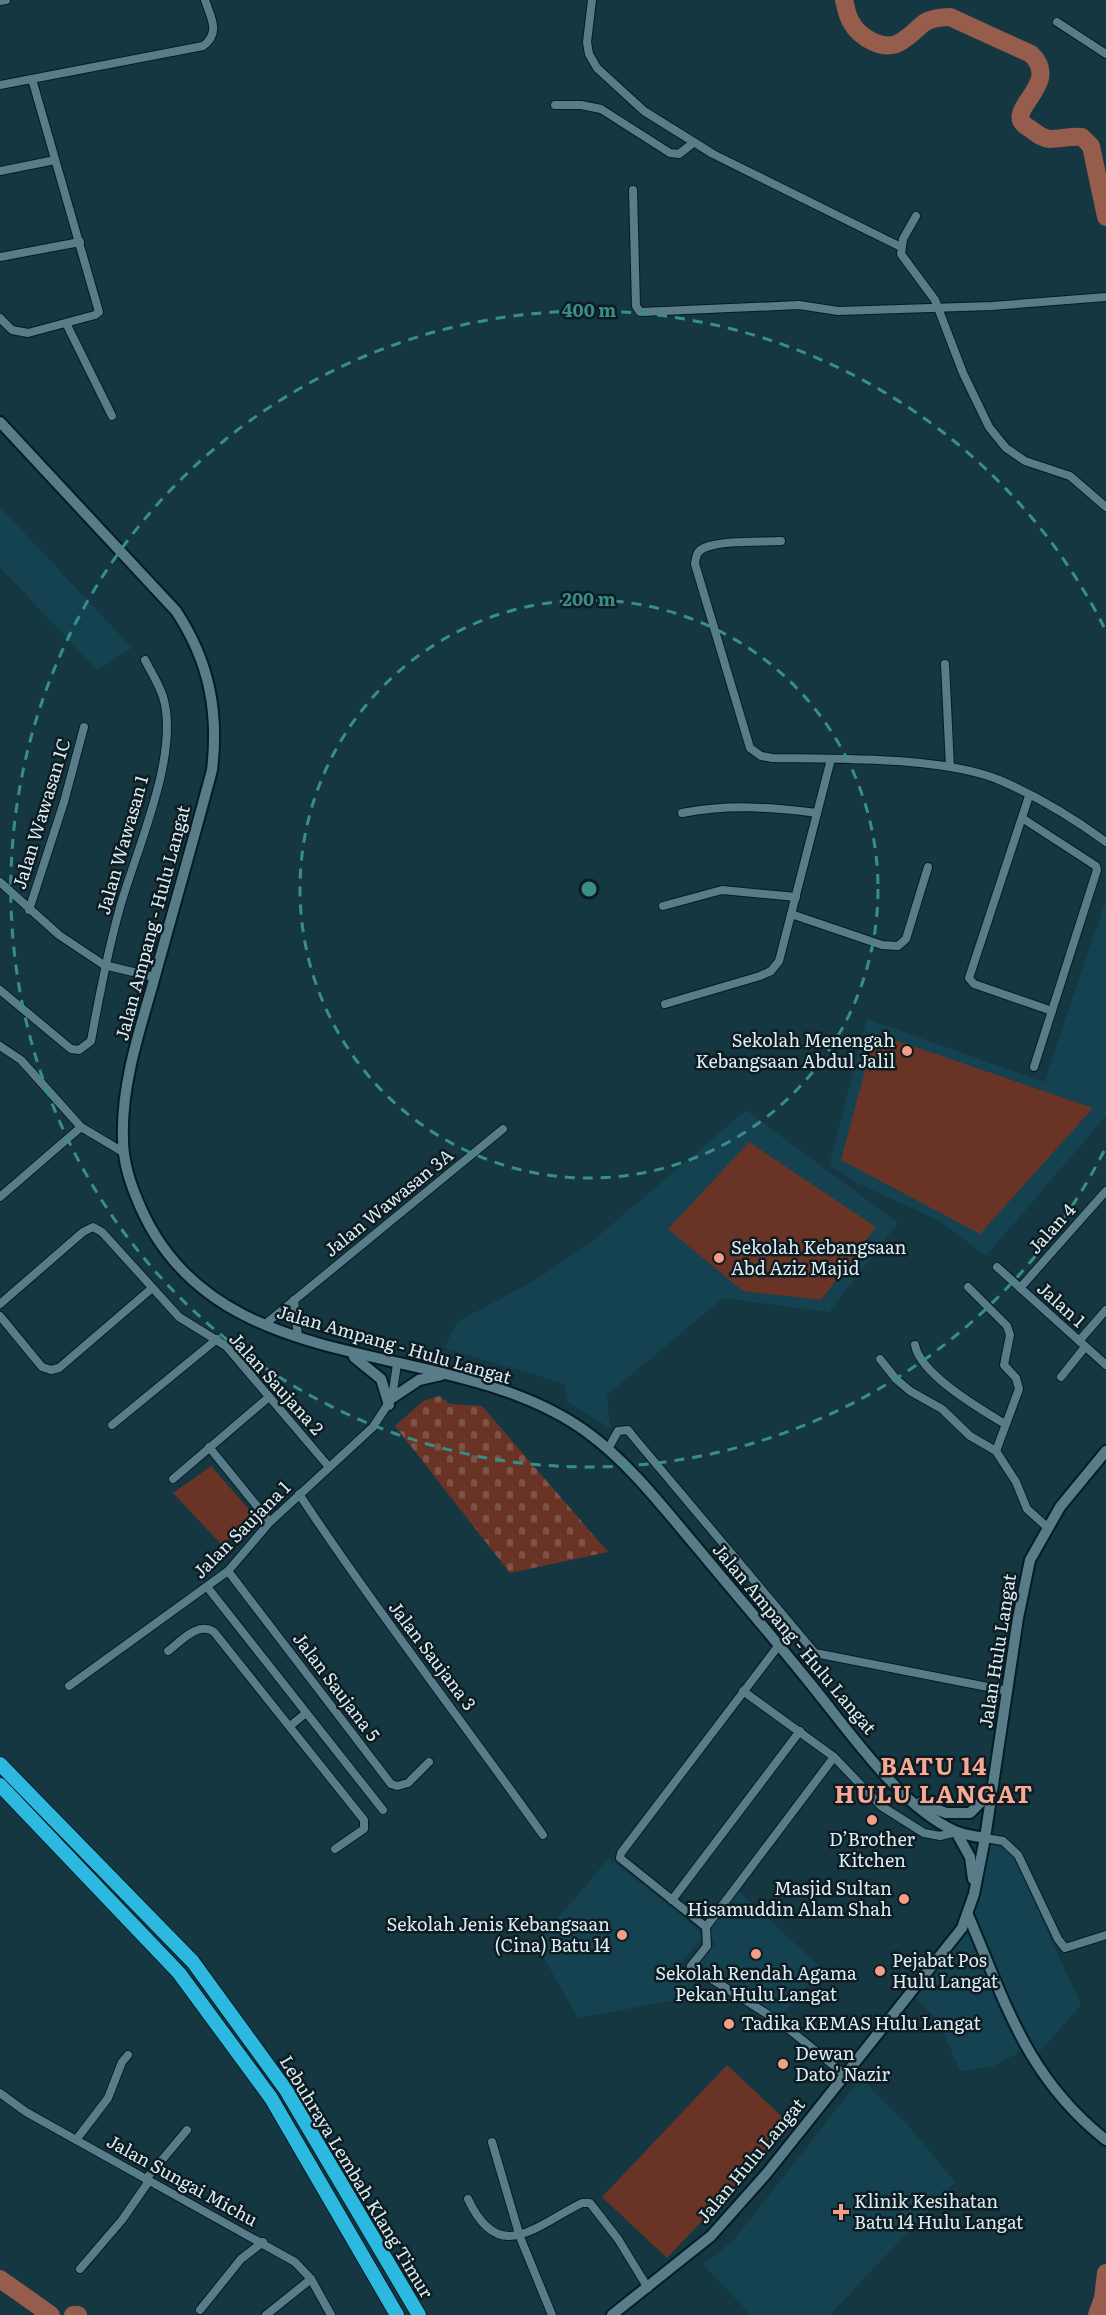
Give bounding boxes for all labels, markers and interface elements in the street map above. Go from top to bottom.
text: 400 m [562,296,616,323]
text: 200 m [562,585,616,612]
street label: Jalan Wawasan 1C [5,735,76,892]
street label: Jalan Wawasan 1 [89,772,154,917]
street label: Jalan Ampang - Hulu Langat [107,801,196,1043]
centre of rings [579,879,599,899]
place label: Sekolah Menengah Kebangsaan Abdul Jalil [695,1026,895,1074]
marker: Sekolah Menengah Kebangsaan Abdul Jalil [900,1044,914,1058]
street label: Jalan Wawasan 3A [318,1141,459,1263]
street label: Jalan 4 [1021,1197,1081,1259]
place label: Sekolah Kebangsaan Abd Aziz Majid [731,1233,907,1281]
marker: Sekolah Kebangsaan Abd Aziz Majid [712,1251,726,1265]
street label: Jalan 1 [1032,1275,1092,1333]
street label: Jalan Ampang - Hulu Langat [274,1297,515,1390]
street label: Jalan Saujana 2 [223,1325,331,1441]
street label: Jalan Saujana 1 [186,1474,296,1584]
street label: Jalan Ampang - Hulu Langat [707,1536,884,1740]
street label: Jalan Hulu Langat [971,1571,1022,1730]
street label: Jalan Saujana 3 [383,1595,483,1716]
street label: Jalan Saujana 5 [287,1626,387,1746]
district label: BATU 14 HULU LANGAT [834,1747,1034,1810]
marker: D’Brother Kitchen [865,1813,879,1827]
place label: D’Brother Kitchen [829,1825,916,1873]
place label: Masjid Sultan Hisamuddin Alam Shah [687,1874,892,1922]
marker: Masjid Sultan Hisamuddin Alam Shah [897,1892,911,1906]
place label: Sekolah Jenis Kebangsaan (Cina) Batu 14 [386,1910,610,1958]
marker: Sekolah Jenis Kebangsaan (Cina) Batu 14 [615,1928,629,1942]
place label: Pejabat Pos Hulu Langat [892,1946,999,1994]
marker: Sekolah Rendah Agama Pekan Hulu Langat [749,1947,763,1961]
place label: Sekolah Rendah Agama Pekan Hulu Langat [655,1959,857,2007]
marker: Pejabat Pos Hulu Langat [873,1964,887,1978]
place label: Tadika KEMAS Hulu Langat [741,2009,981,2036]
marker: Tadika KEMAS Hulu Langat [722,2017,736,2031]
place label: Dewan Dato' Nazir [795,2039,891,2087]
street label: Lebuhraya Lembah Klang Timur [274,2050,441,2303]
marker: Dewan Dato' Nazir [776,2057,790,2071]
street label: Jalan Hulu Langat [689,2091,811,2229]
street label: Jalan Sungai Michu [102,2127,263,2232]
place label: Klinik Kesihatan Batu 14 Hulu Langat [854,2187,1024,2235]
marker: Klinik Kesihatan Batu 14 Hulu Langat [832,2203,850,2221]

